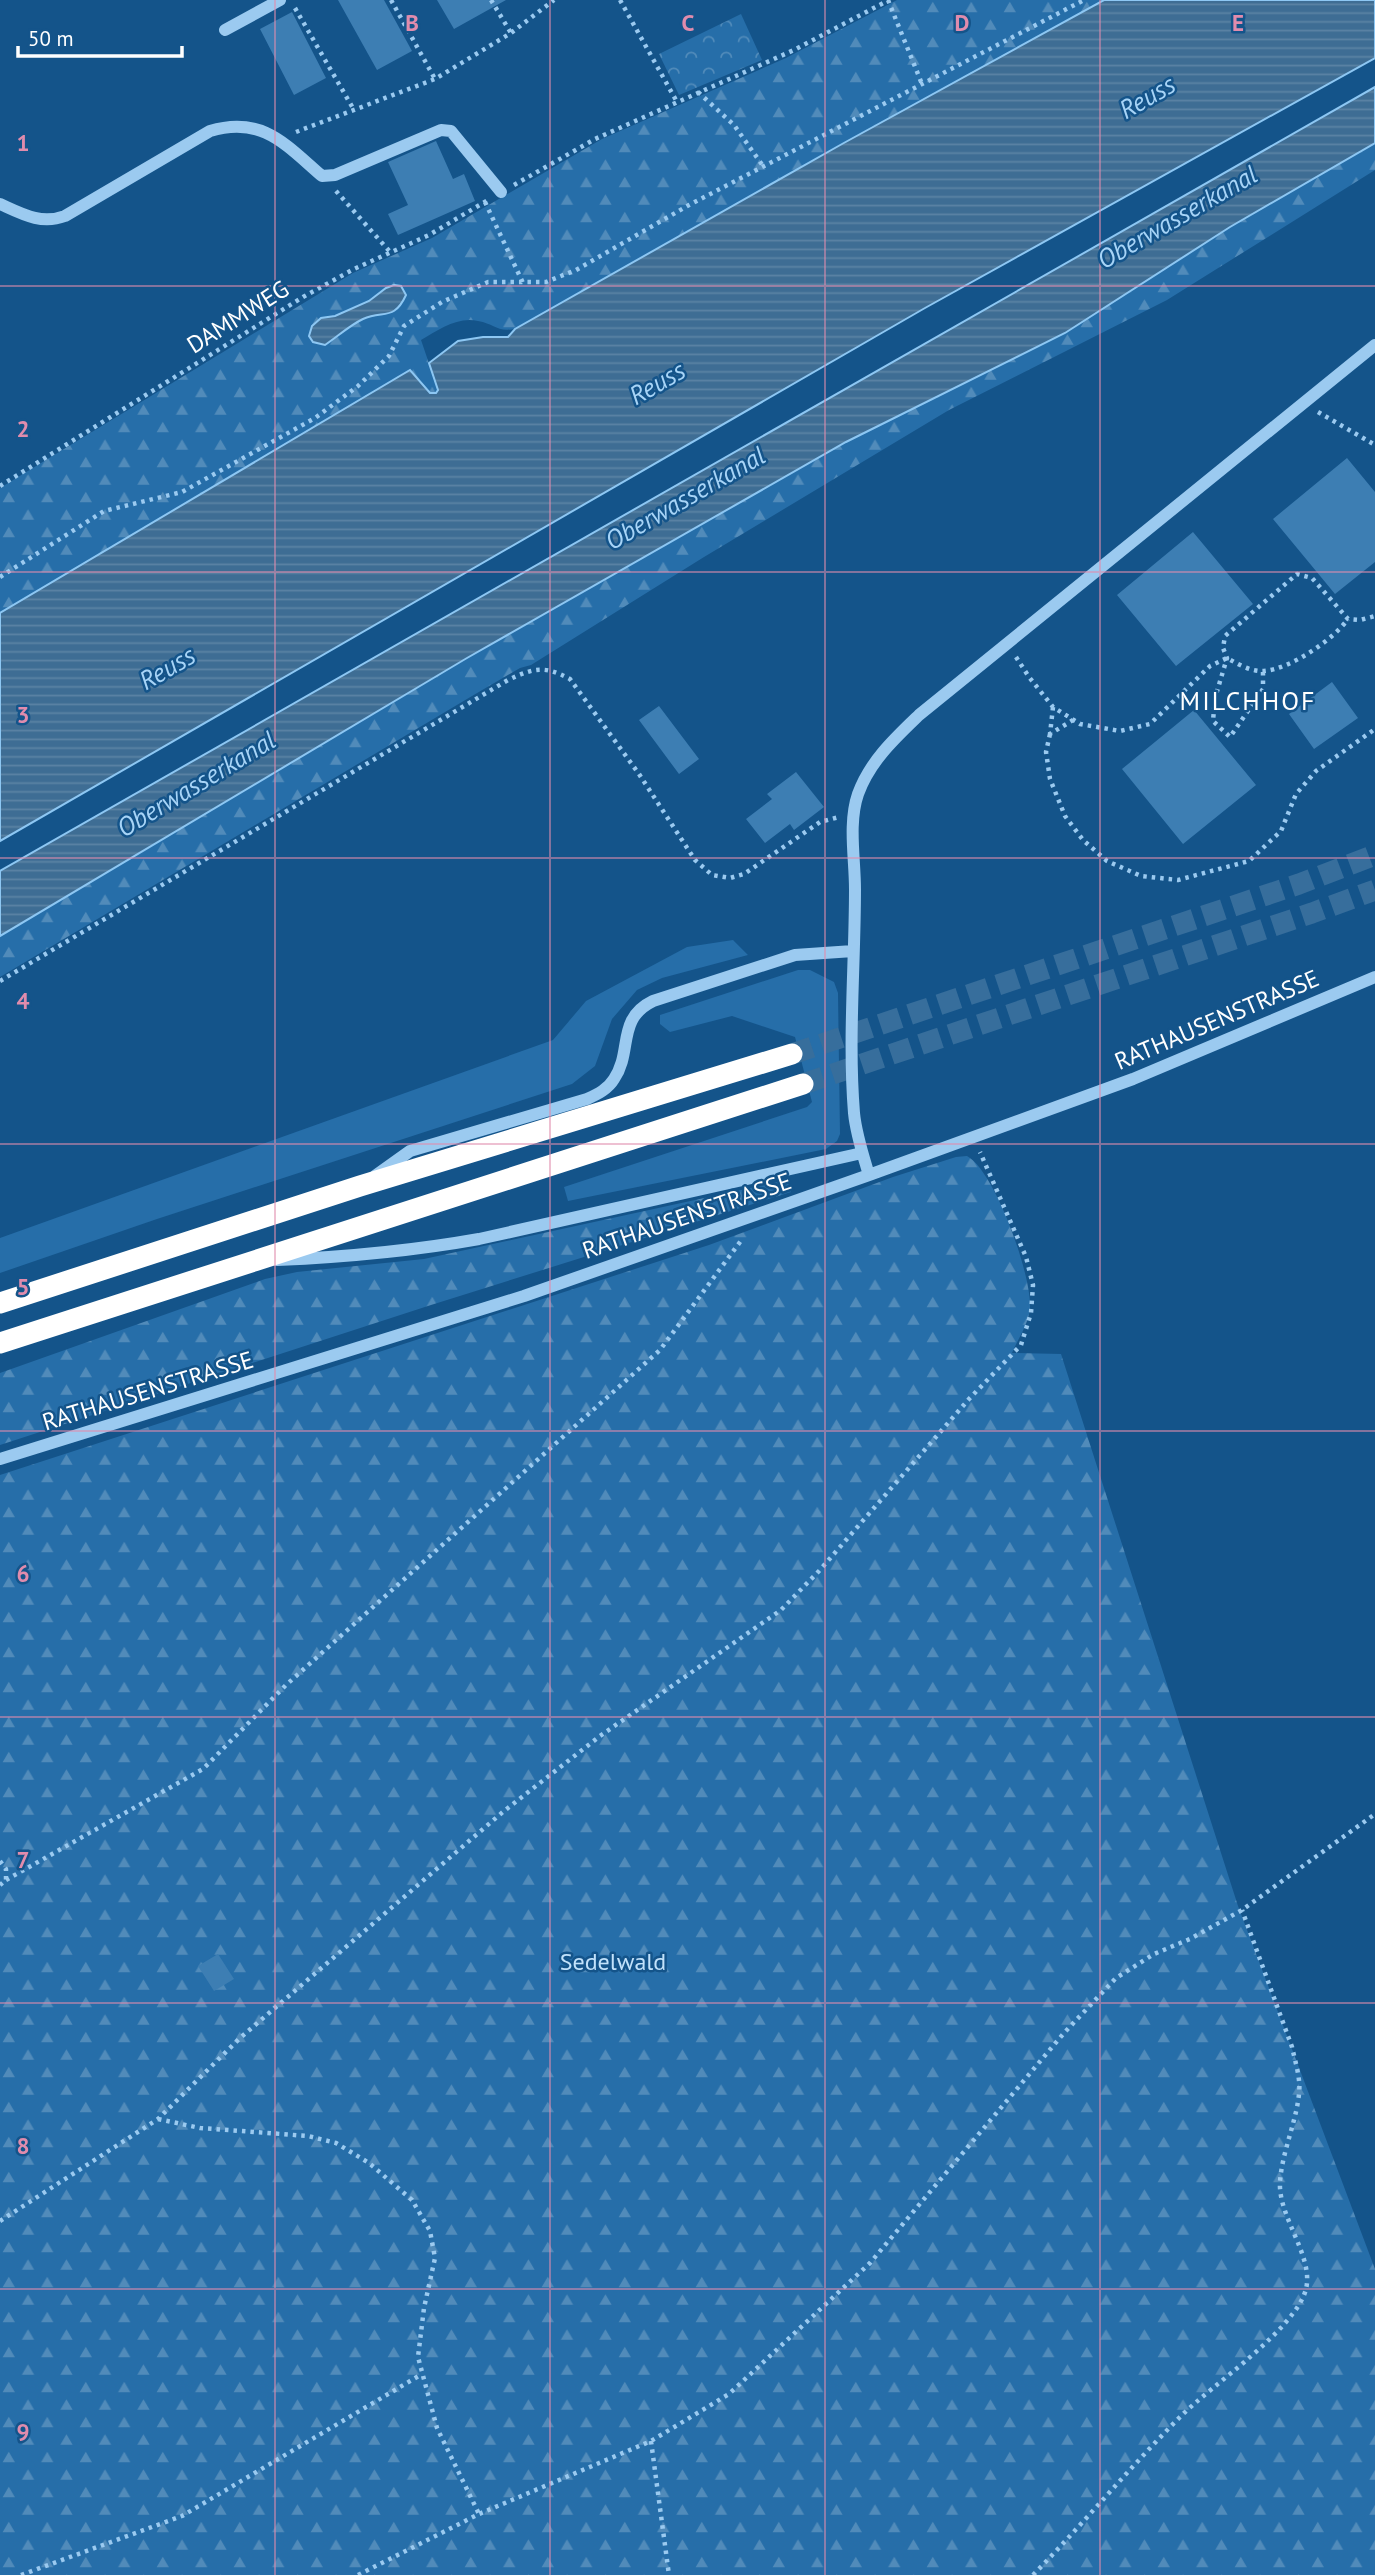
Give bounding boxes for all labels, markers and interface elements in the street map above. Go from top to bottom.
text: B [405,8,419,37]
text: C [682,8,695,37]
text: D [955,8,969,37]
text: E [1232,8,1244,37]
scale bar [18,14,182,58]
text: 50 m [28,25,74,52]
water label: Reuss [1113,67,1181,126]
text: 1 [16,128,30,157]
water label: Oberwasserkanal [1091,157,1263,276]
street label: DAMMWEG [181,273,295,360]
water label: Reuss [623,353,691,412]
text: 2 [16,414,30,443]
water label: Oberwasserkanal [599,438,771,557]
water label: Reuss [133,638,201,697]
district label: MILCHHOF [1180,684,1316,717]
text: 3 [16,700,30,729]
water label: Oberwasserkanal [110,723,281,844]
street label: RATHAUSENSTRASSE [1110,962,1324,1077]
text: 4 [16,986,30,1015]
street label: RATHAUSENSTRASSE [578,1165,795,1266]
text: 5 [16,1272,30,1301]
street label: RATHAUSENSTRASSE [39,1344,257,1437]
text: 6 [16,1559,30,1588]
text: 7 [16,1845,30,1874]
park label: Sedelwald [560,1946,666,1977]
text: 8 [16,2131,30,2160]
text: 9 [16,2417,30,2446]

